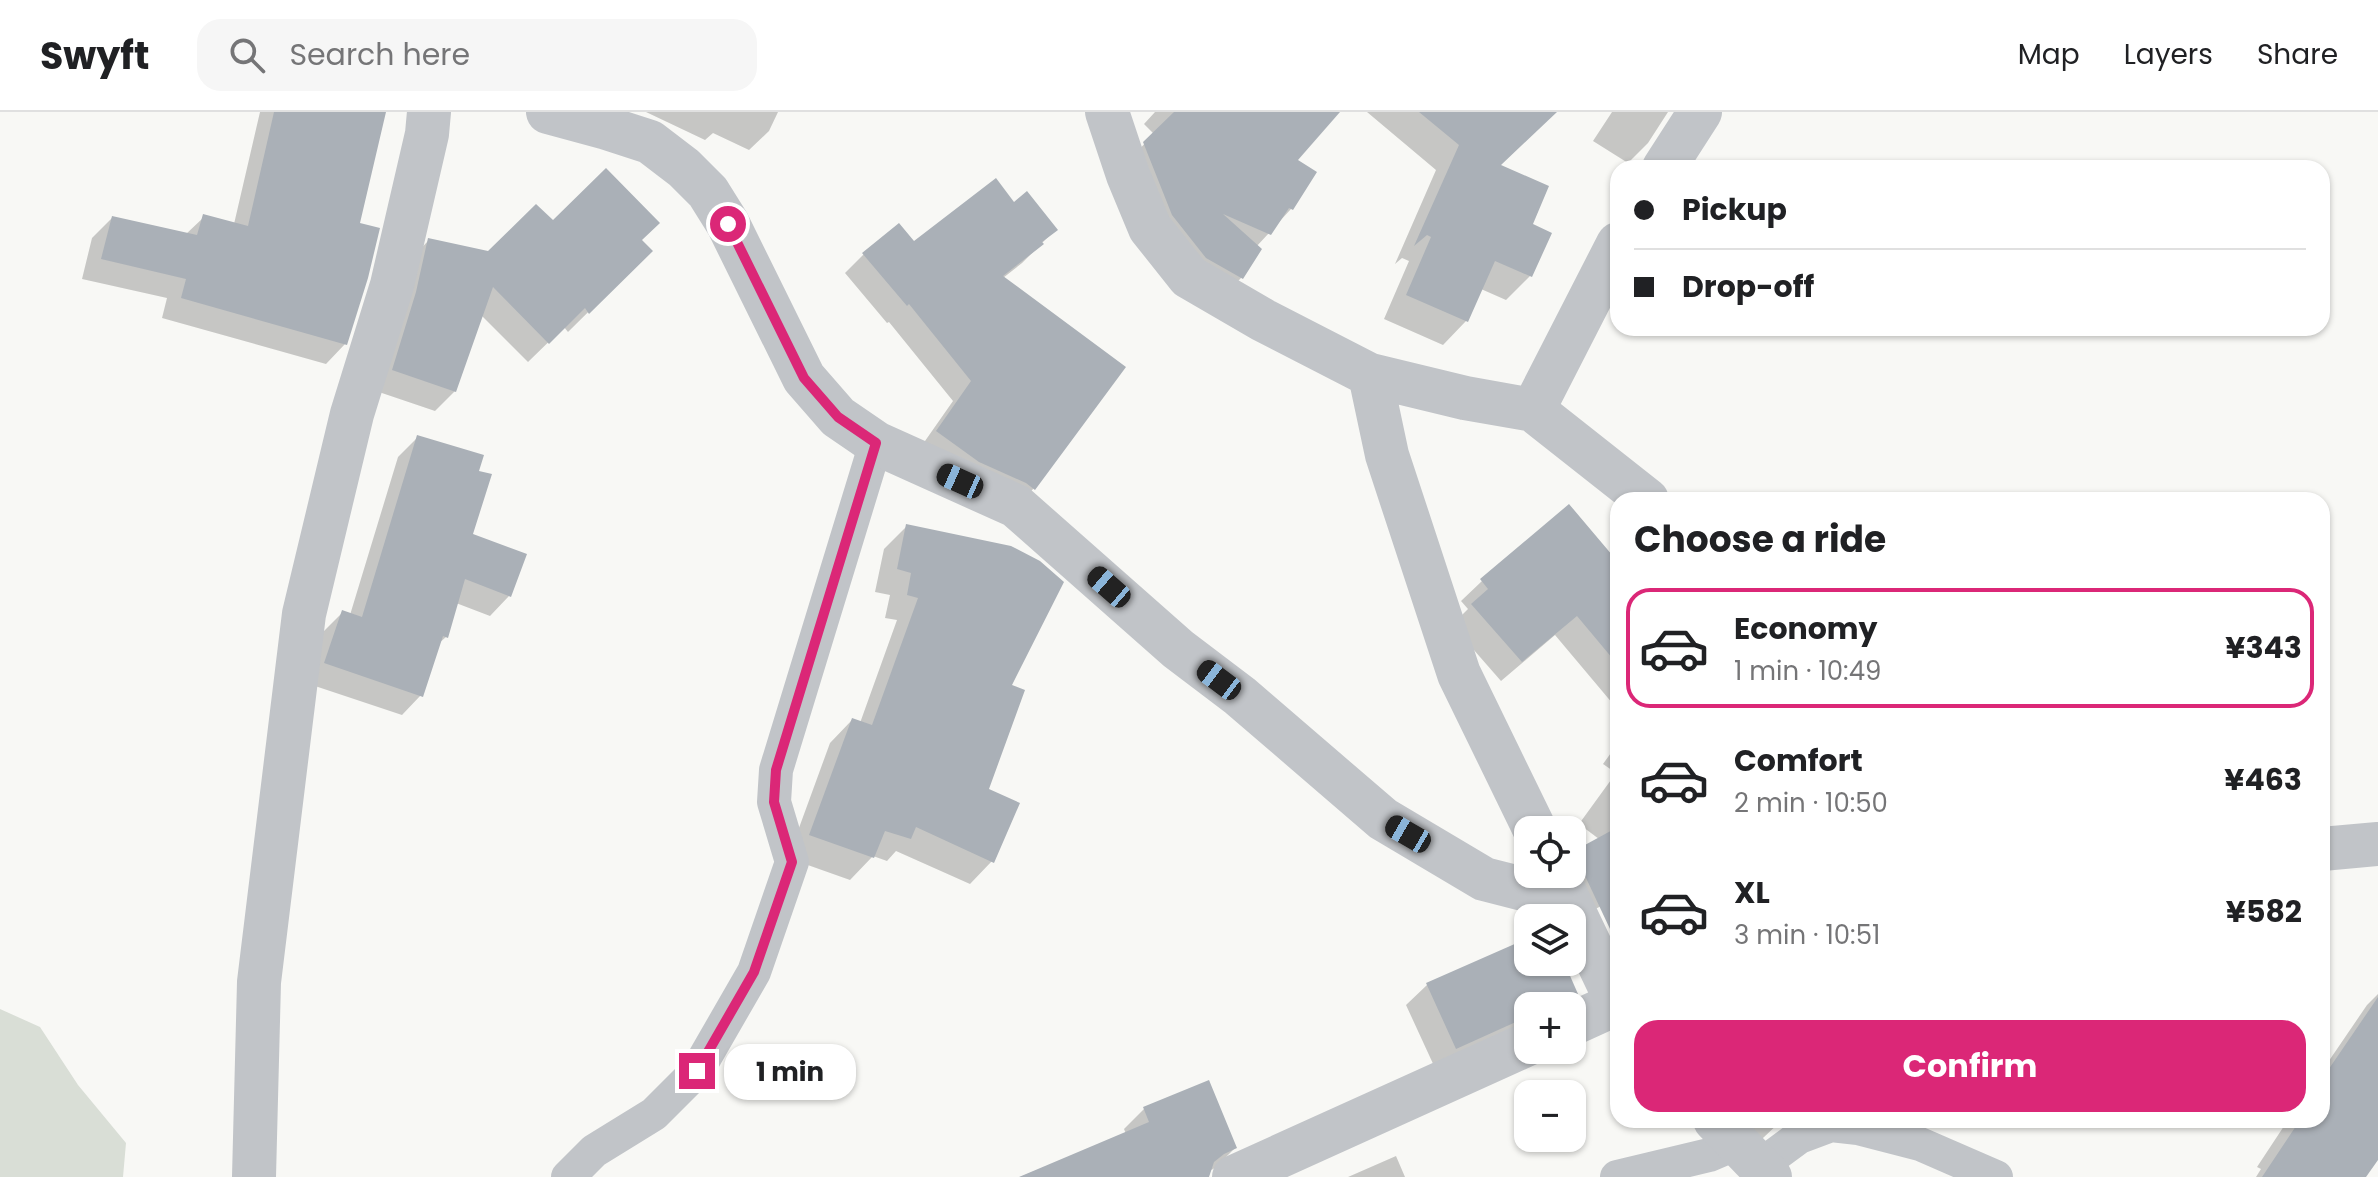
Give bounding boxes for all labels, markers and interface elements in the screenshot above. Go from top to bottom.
search box [197,19,757,91]
text: Swyft [40,29,149,82]
icon: search [225,33,269,77]
text: Search here [289,33,470,76]
text: Map [2018,35,2080,74]
text: Layers [2124,35,2213,74]
text: Share [2257,35,2338,74]
text: Pickup [1682,188,1787,231]
route start [710,206,746,242]
text: Drop-off [1682,265,1814,308]
car [933,460,987,502]
text: Choose a ride [1634,514,1886,565]
car [1083,562,1135,612]
text: Economy [1734,607,1878,650]
icon: car [1638,612,1710,684]
text: ¥343 [2225,626,2302,669]
text: 1 min · 10:49 [1734,653,1881,689]
car [1193,656,1245,704]
text: Comfort [1734,739,1863,782]
icon: car [1638,744,1710,816]
text: ¥463 [2224,758,2302,801]
text: 2 min · 10:50 [1734,785,1888,821]
car [1381,812,1435,856]
map controls [1514,816,1586,1152]
button: locate [1514,816,1586,888]
text: XL [1734,871,1770,914]
icon: car [1638,876,1710,948]
text: ¥582 [2226,890,2302,933]
button: layers [1514,904,1586,976]
text: 3 min · 10:51 [1734,917,1880,953]
button: + [1514,992,1586,1064]
button: Confirm [1634,1020,2306,1112]
callout: 1 min [725,1043,857,1099]
route end [679,1053,715,1089]
text: 1 min [756,1054,824,1090]
button: − [1514,1080,1586,1152]

